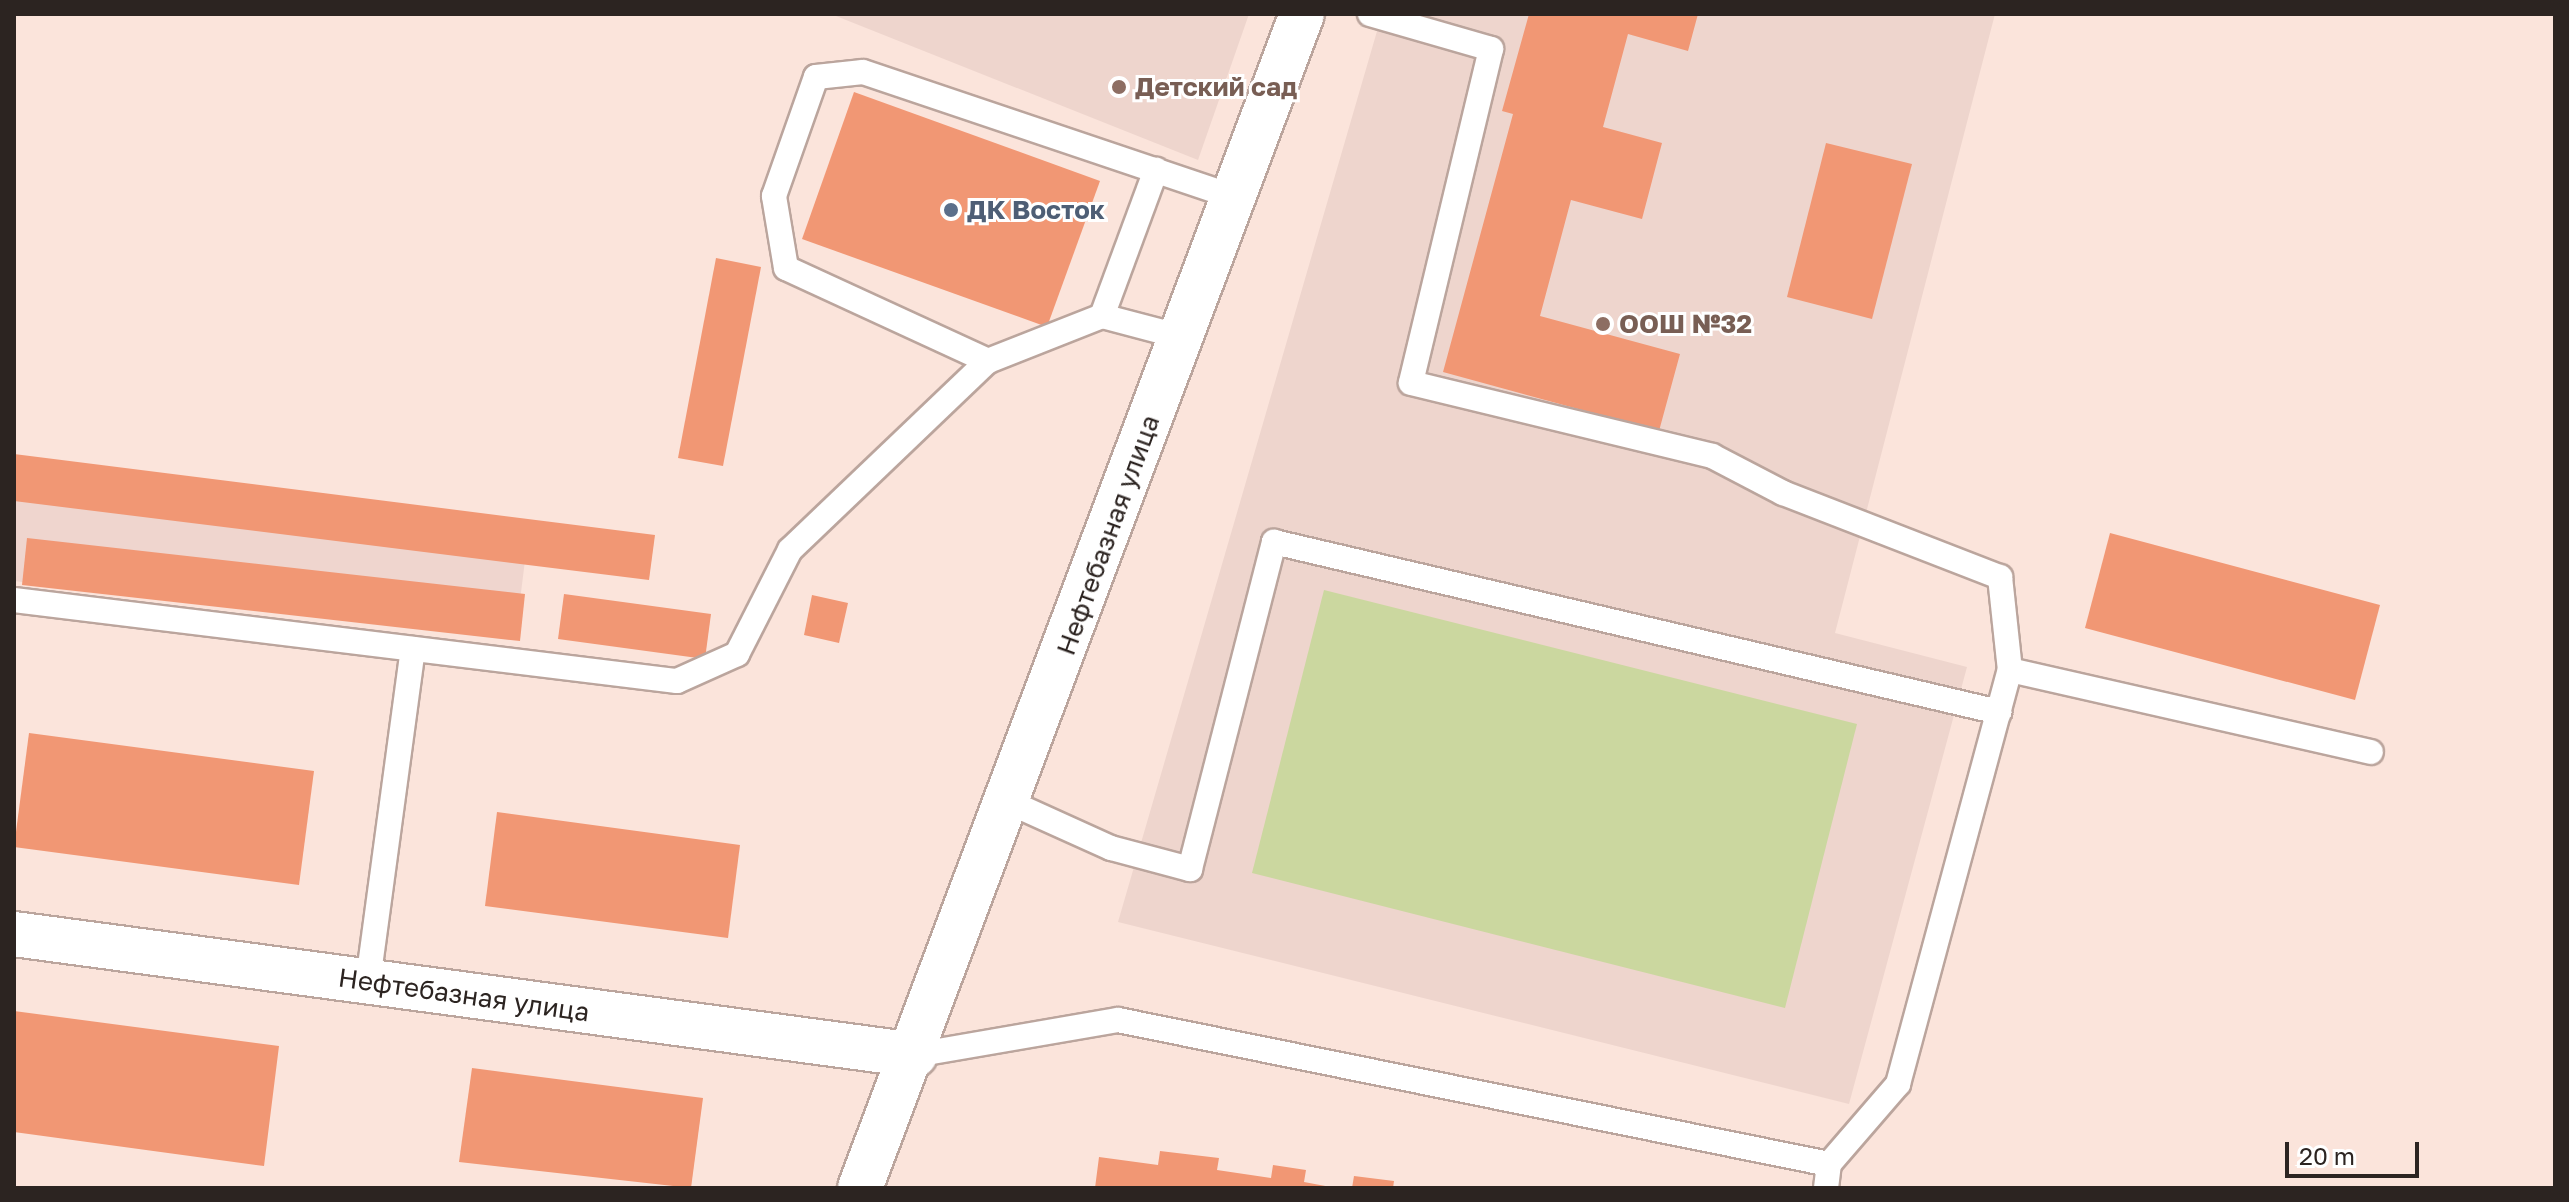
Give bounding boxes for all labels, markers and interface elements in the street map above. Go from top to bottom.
place label: Детский сад [1135,71,1297,103]
marker: Детский сад [1110,78,1128,96]
place label: ДК Восток [967,194,1105,226]
marker: ДК Восток [942,201,960,219]
place label: ООШ №32 [1619,308,1752,340]
marker: ООШ №32 [1594,315,1612,333]
street label: Нефтебазная улица [1050,411,1166,659]
street label: Нефтебазная улица [336,962,592,1028]
scale bar [2289,1126,2423,1176]
text: 20 m [2299,1141,2355,1170]

